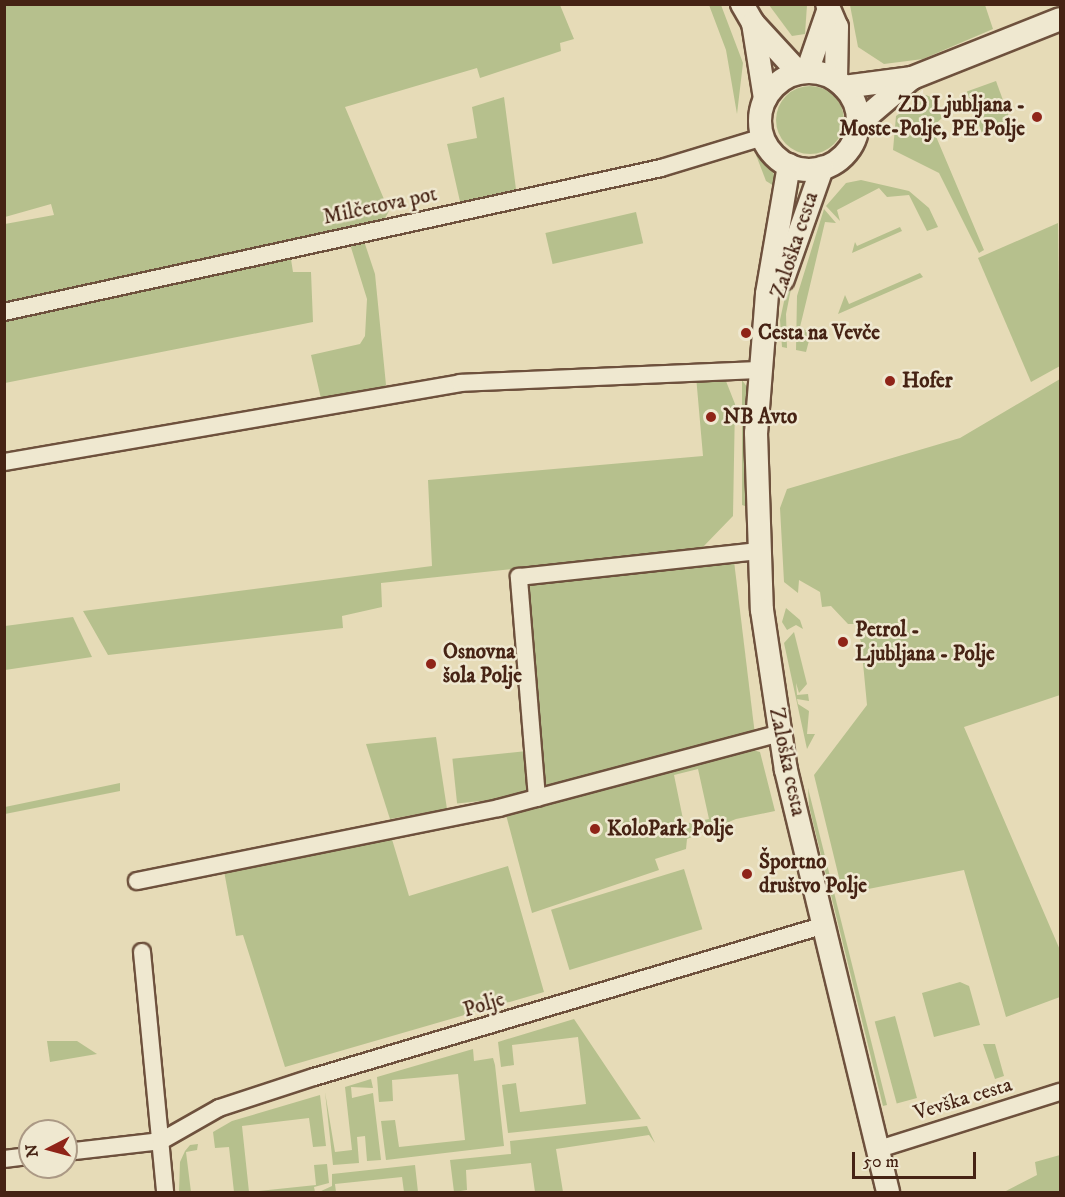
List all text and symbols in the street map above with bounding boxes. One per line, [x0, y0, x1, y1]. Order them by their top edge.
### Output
place label: ZD Ljubljana - Moste-Polje, PE Polje [839, 92, 1025, 142]
marker: ZD Ljubljana - Moste-Polje, PE Polje [1030, 110, 1044, 124]
street label: Milčetova pot [321, 182, 439, 230]
street label: Zaloška cesta [766, 189, 824, 301]
place label: Cesta na Vevče [758, 320, 880, 346]
marker: Cesta na Vevče [739, 326, 753, 340]
place label: Hofer [902, 368, 953, 394]
marker: Hofer [883, 374, 897, 388]
place label: NB Avto [723, 404, 797, 430]
marker: NB Avto [704, 410, 718, 424]
place label: Petrol - Ljubljana - Polje [855, 617, 995, 667]
marker: Petrol - Ljubljana - Polje [836, 635, 850, 649]
place label: Osnovna šola Polje [443, 639, 522, 689]
marker: Osnovna šola Polje [424, 657, 438, 671]
street label: Zaloška cesta [763, 706, 811, 818]
place label: KoloPark Polje [607, 816, 734, 842]
marker: KoloPark Polje [588, 822, 602, 836]
place label: Športno društvo Polje [759, 849, 867, 899]
marker: Športno društvo Polje [740, 867, 754, 881]
street label: Polje [460, 987, 508, 1023]
street label: Vevška cesta [911, 1072, 1015, 1126]
north arrow [18, 1119, 78, 1179]
scale bar [855, 1140, 980, 1178]
text: N [21, 1143, 43, 1158]
text: 50 m [863, 1151, 899, 1173]

